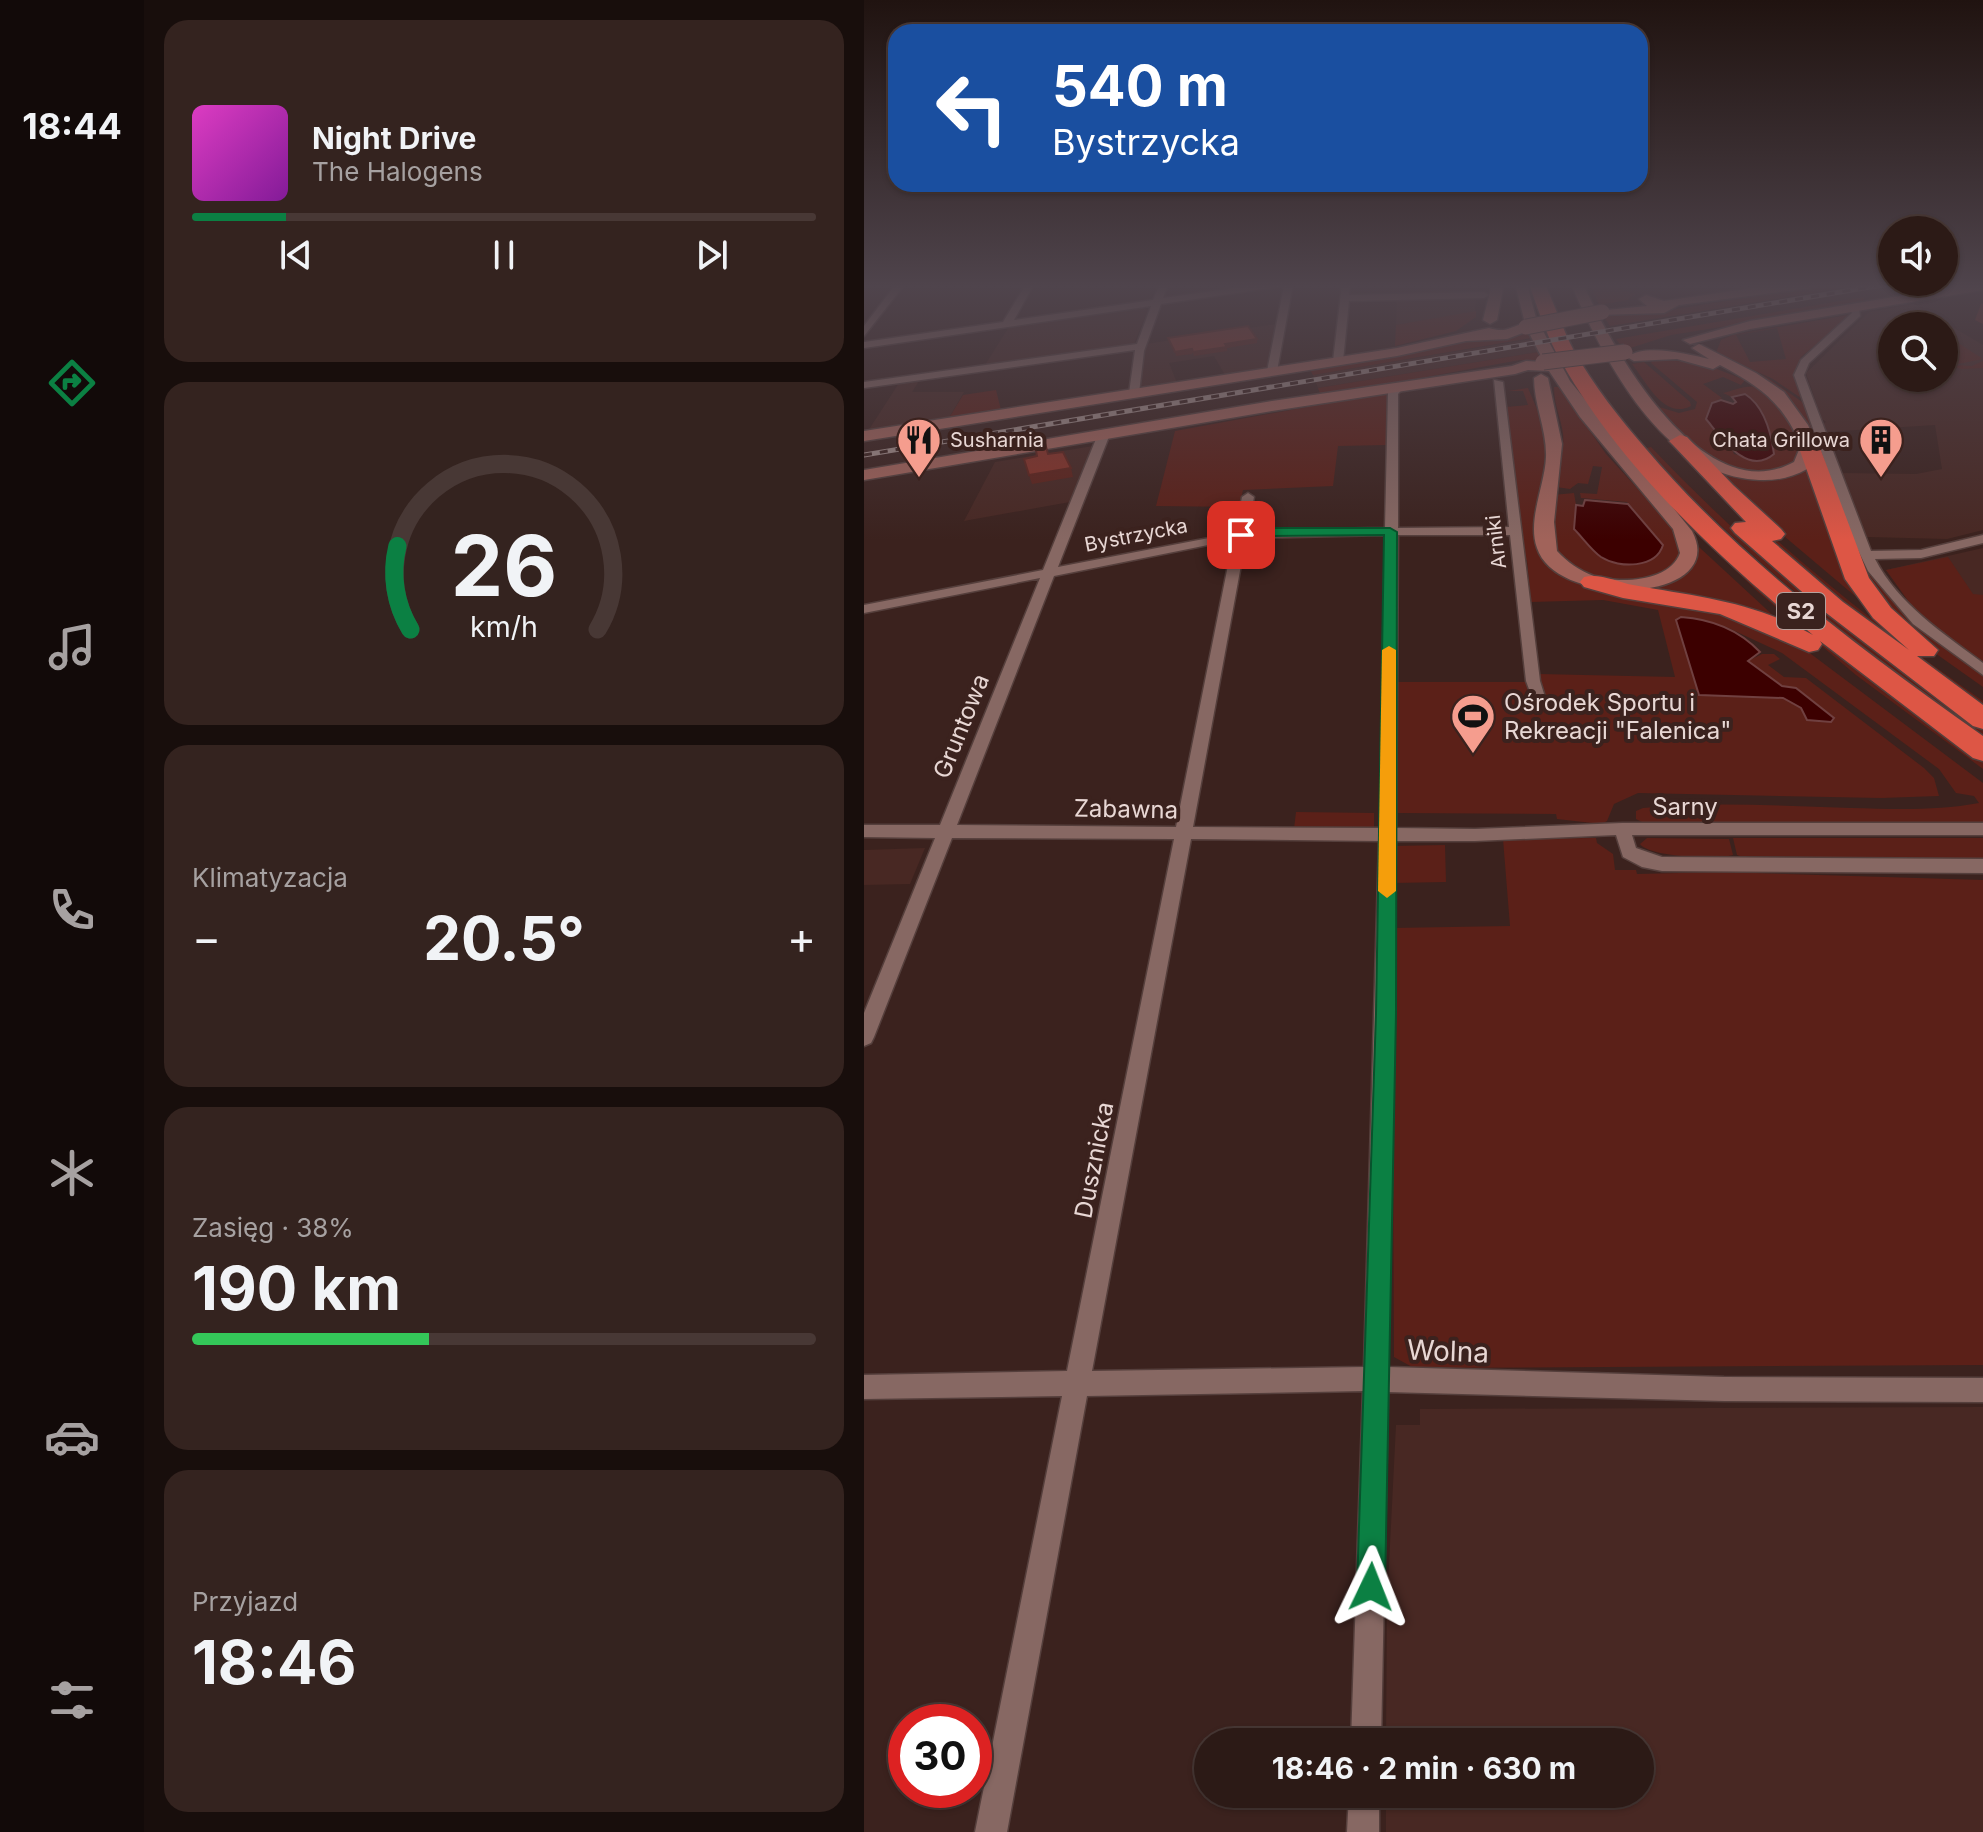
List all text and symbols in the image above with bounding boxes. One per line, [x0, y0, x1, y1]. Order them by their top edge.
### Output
text: 540 m [1052, 52, 1228, 120]
icon: left [920, 56, 1024, 160]
text: 18:44 [22, 104, 122, 148]
text: Night Drive [312, 120, 476, 156]
text: Bystrzycka [1052, 120, 1240, 164]
text: The Halogens [312, 156, 483, 187]
map controls [1878, 216, 1958, 392]
button: sound [1878, 216, 1958, 296]
icon: previous [274, 233, 318, 277]
icon: pause [482, 233, 526, 277]
icon: next [690, 233, 734, 277]
button: search [1878, 312, 1958, 392]
icon: directions [44, 355, 100, 411]
restaurant icon: Susharnia [895, 416, 943, 479]
building icon: Chata Grillowa [1857, 416, 1905, 479]
place label: Susharnia [950, 428, 1044, 452]
place label: Chata Grillowa [1712, 428, 1850, 452]
pin [1207, 501, 1275, 569]
street label: Bystrzycka [1082, 513, 1190, 557]
icon: arrive [1219, 513, 1263, 557]
text: 26 [451, 514, 557, 615]
street label: Arniki [1481, 514, 1511, 570]
road number: S2 [1777, 593, 1825, 629]
text: km/h [470, 609, 538, 644]
icon: music [44, 619, 100, 675]
street label: Gruntowa [927, 670, 995, 782]
place label: Ośrodek Sportu i Rekreacji "Falenica" [1504, 688, 1731, 745]
sports icon: Ośrodek Sportu i Rekreacji "Falenica" [1449, 692, 1497, 755]
street label: Sarny [1652, 792, 1718, 821]
street label: Zabawna [1074, 794, 1178, 824]
text: Klimatyzacja [192, 862, 348, 893]
icon: phone [44, 882, 100, 938]
text: 20.5° [423, 902, 585, 974]
text: − [192, 911, 221, 965]
text: + [787, 911, 816, 965]
street label: Dusznicka [1069, 1099, 1119, 1221]
icon: climate [44, 1145, 100, 1201]
text: Zasięg · 38% [192, 1212, 354, 1243]
text: 190 km [192, 1252, 401, 1324]
street label: Wolna [1406, 1333, 1490, 1369]
icon: car [44, 1409, 100, 1465]
position arrow [1329, 1545, 1413, 1629]
text: Przyjazd [192, 1586, 298, 1617]
text: 18:46 [192, 1626, 357, 1698]
icon: filters [44, 1672, 100, 1728]
speed limit sign: 30 [888, 1704, 992, 1808]
text: 18:46 · 2 min · 630 m [1272, 1750, 1576, 1786]

